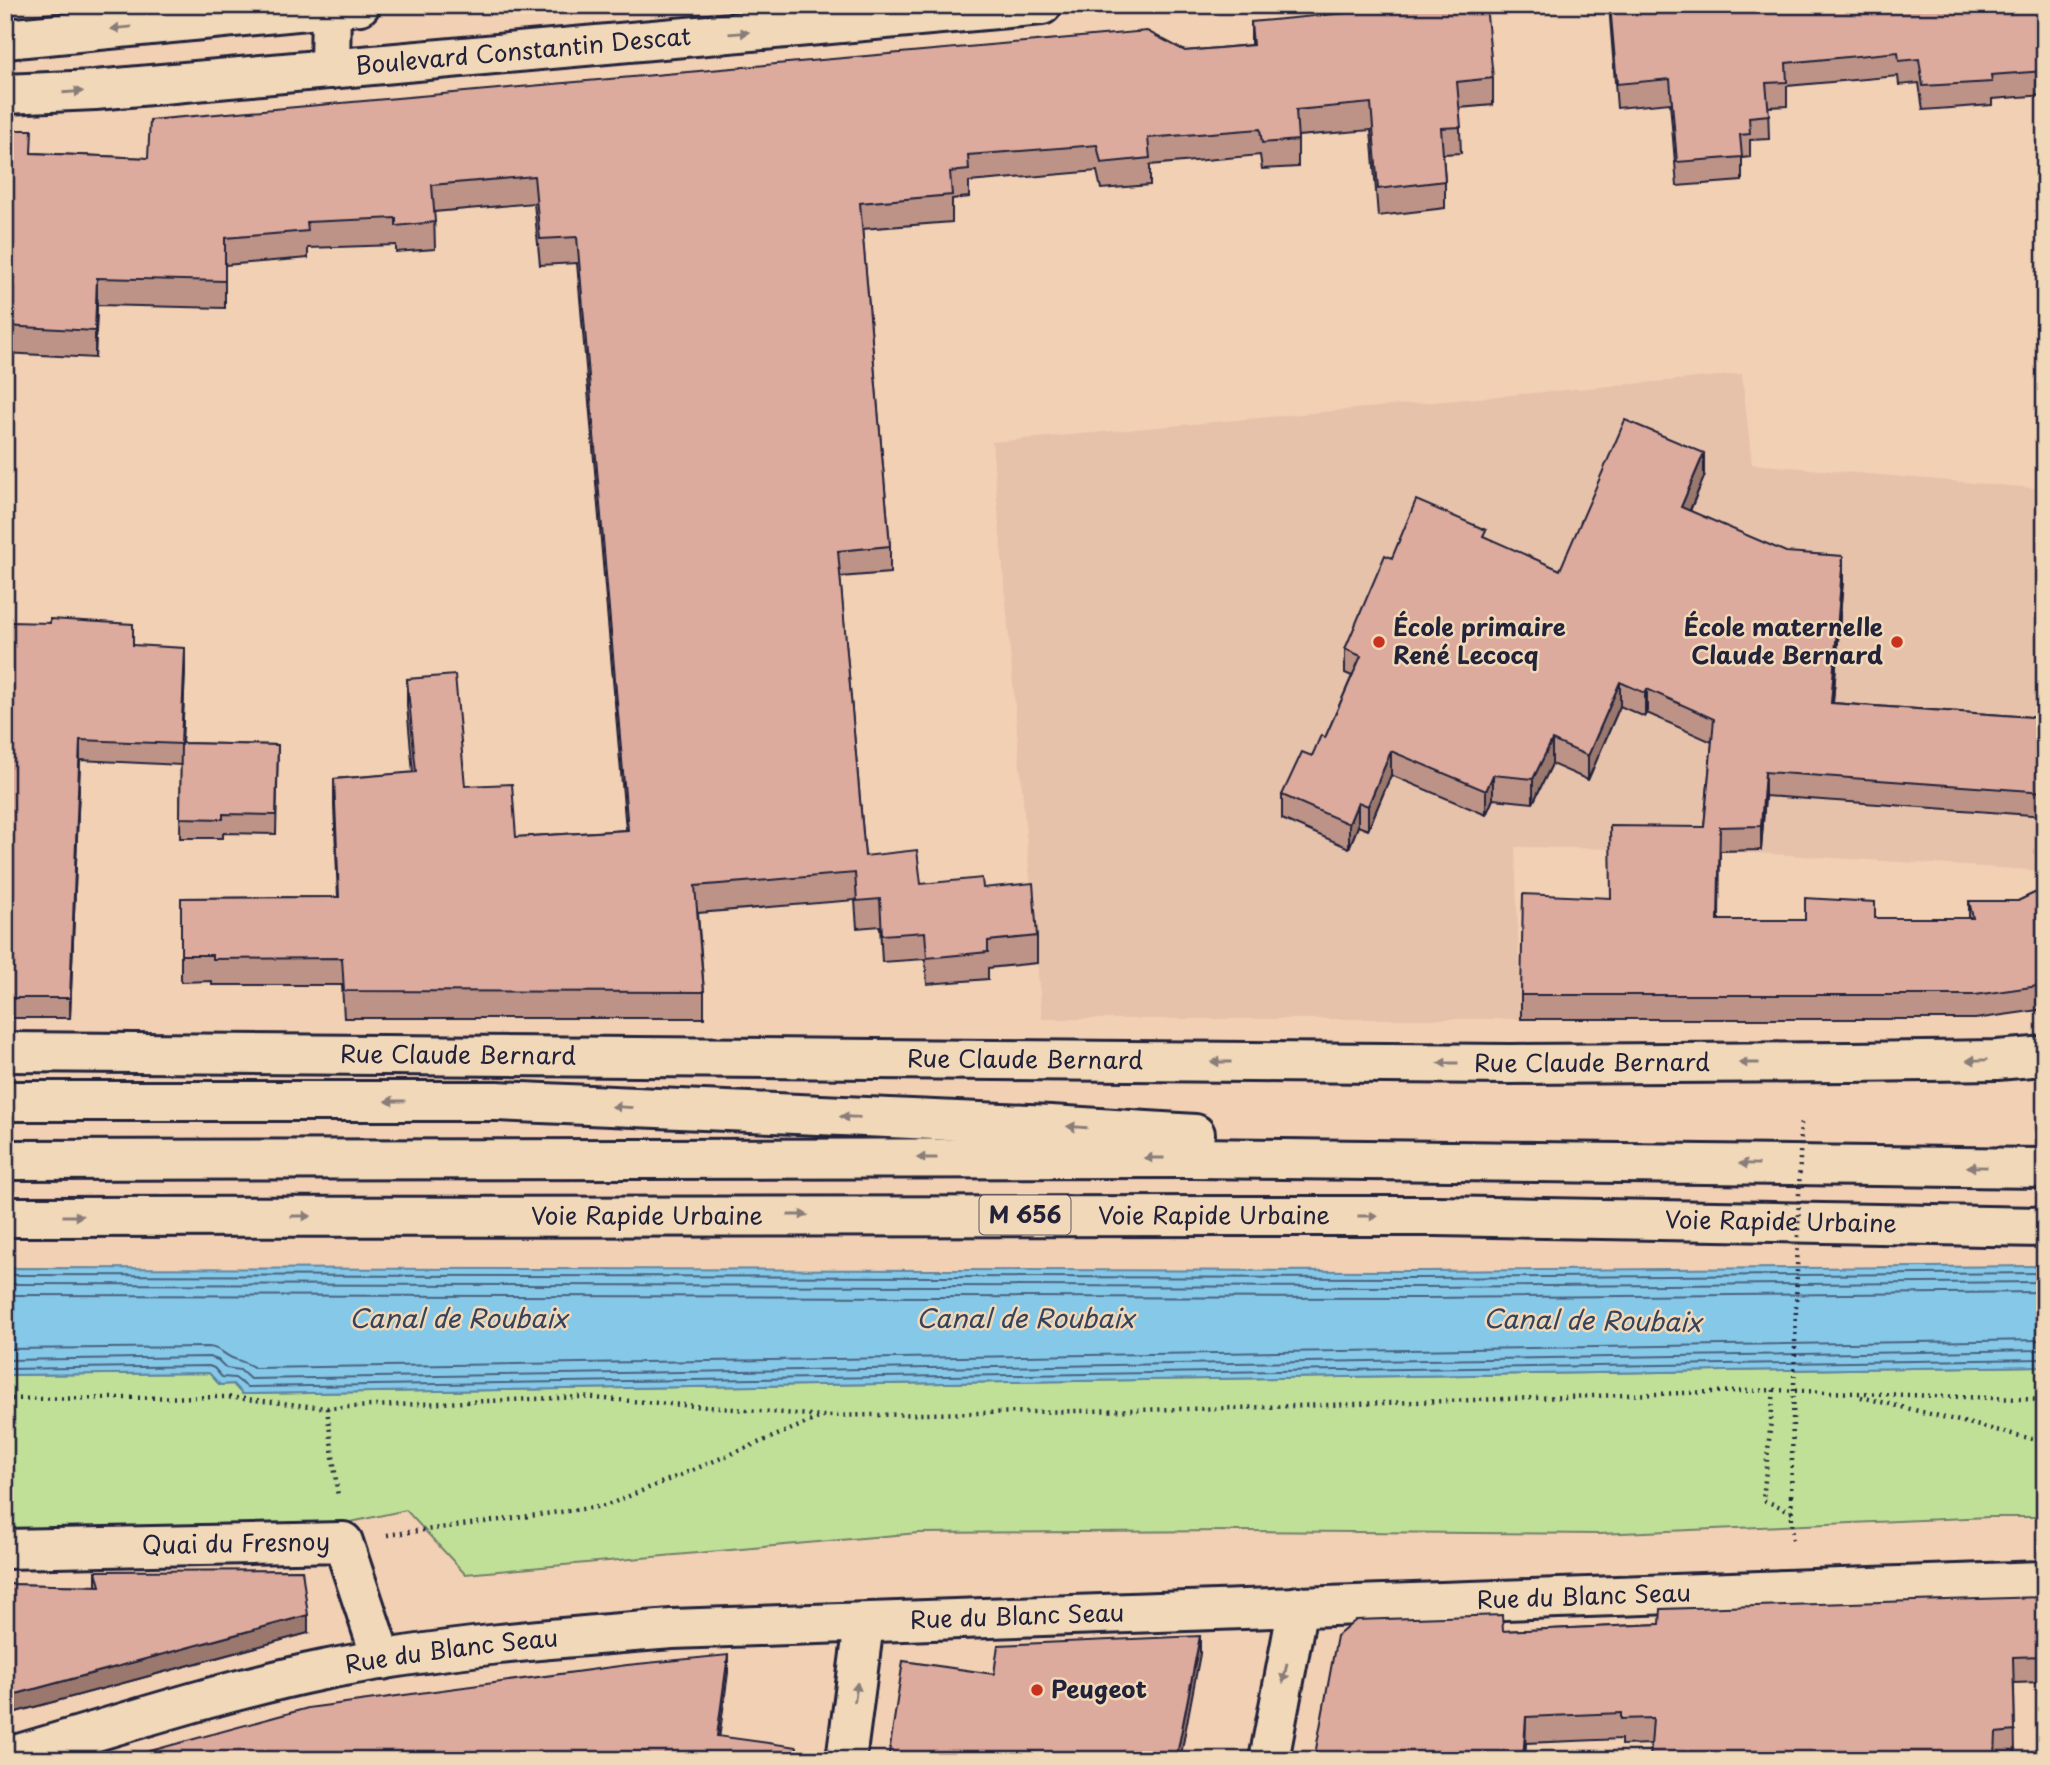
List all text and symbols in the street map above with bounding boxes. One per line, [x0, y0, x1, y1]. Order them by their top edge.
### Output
street label: Boulevard Constantin Descat [354, 17, 692, 83]
one-way arrow [110, 22, 132, 33]
one-way arrow [728, 27, 750, 38]
one-way arrow [63, 86, 85, 97]
place label: École primaire René Lecocq [1393, 608, 1566, 672]
place label: École maternelle Claude Bernard [1684, 608, 1883, 672]
marker: École primaire René Lecocq [1371, 634, 1387, 650]
marker: École maternelle Claude Bernard [1889, 634, 1905, 650]
street label: Rue Claude Bernard [340, 1035, 576, 1073]
street label: Rue Claude Bernard [907, 1039, 1143, 1077]
street label: Rue Claude Bernard [1474, 1043, 1710, 1080]
one-way arrow [1965, 1054, 1987, 1066]
one-way arrow [1209, 1056, 1231, 1067]
one-way arrow [1437, 1057, 1459, 1069]
one-way arrow [1738, 1057, 1760, 1069]
one-way arrow [384, 1095, 406, 1107]
one-way arrow [611, 1101, 633, 1112]
one-way arrow [838, 1111, 860, 1122]
one-way arrow [1066, 1121, 1088, 1132]
one-way arrow [915, 1152, 937, 1164]
one-way arrow [1143, 1152, 1165, 1164]
one-way arrow [1738, 1158, 1760, 1170]
one-way arrow [1965, 1162, 1987, 1173]
street label: Voie Rapide Urbaine [531, 1196, 763, 1233]
road number: M 656 [979, 1196, 1070, 1234]
street label: Voie Rapide Urbaine [1098, 1196, 1330, 1232]
street label: Voie Rapide Urbaine [1665, 1200, 1897, 1240]
one-way arrow [787, 1209, 809, 1221]
one-way arrow [290, 1210, 312, 1222]
one-way arrow [1358, 1210, 1380, 1222]
one-way arrow [63, 1211, 85, 1222]
water label: Canal de Roubaix [349, 1298, 570, 1337]
water label: Canal de Roubaix [916, 1298, 1137, 1337]
water label: Canal de Roubaix [1483, 1298, 1705, 1341]
street label: Quai du Fresnoy [142, 1522, 330, 1562]
street label: Rue du Blanc Seau [1476, 1573, 1691, 1617]
street label: Rue du Blanc Seau [909, 1593, 1125, 1637]
street label: Rue du Blanc Seau [342, 1618, 559, 1681]
one-way arrow [1279, 1662, 1290, 1684]
place label: Peugeot [1051, 1670, 1147, 1706]
one-way arrow [851, 1681, 862, 1703]
marker: Peugeot [1029, 1682, 1045, 1698]

